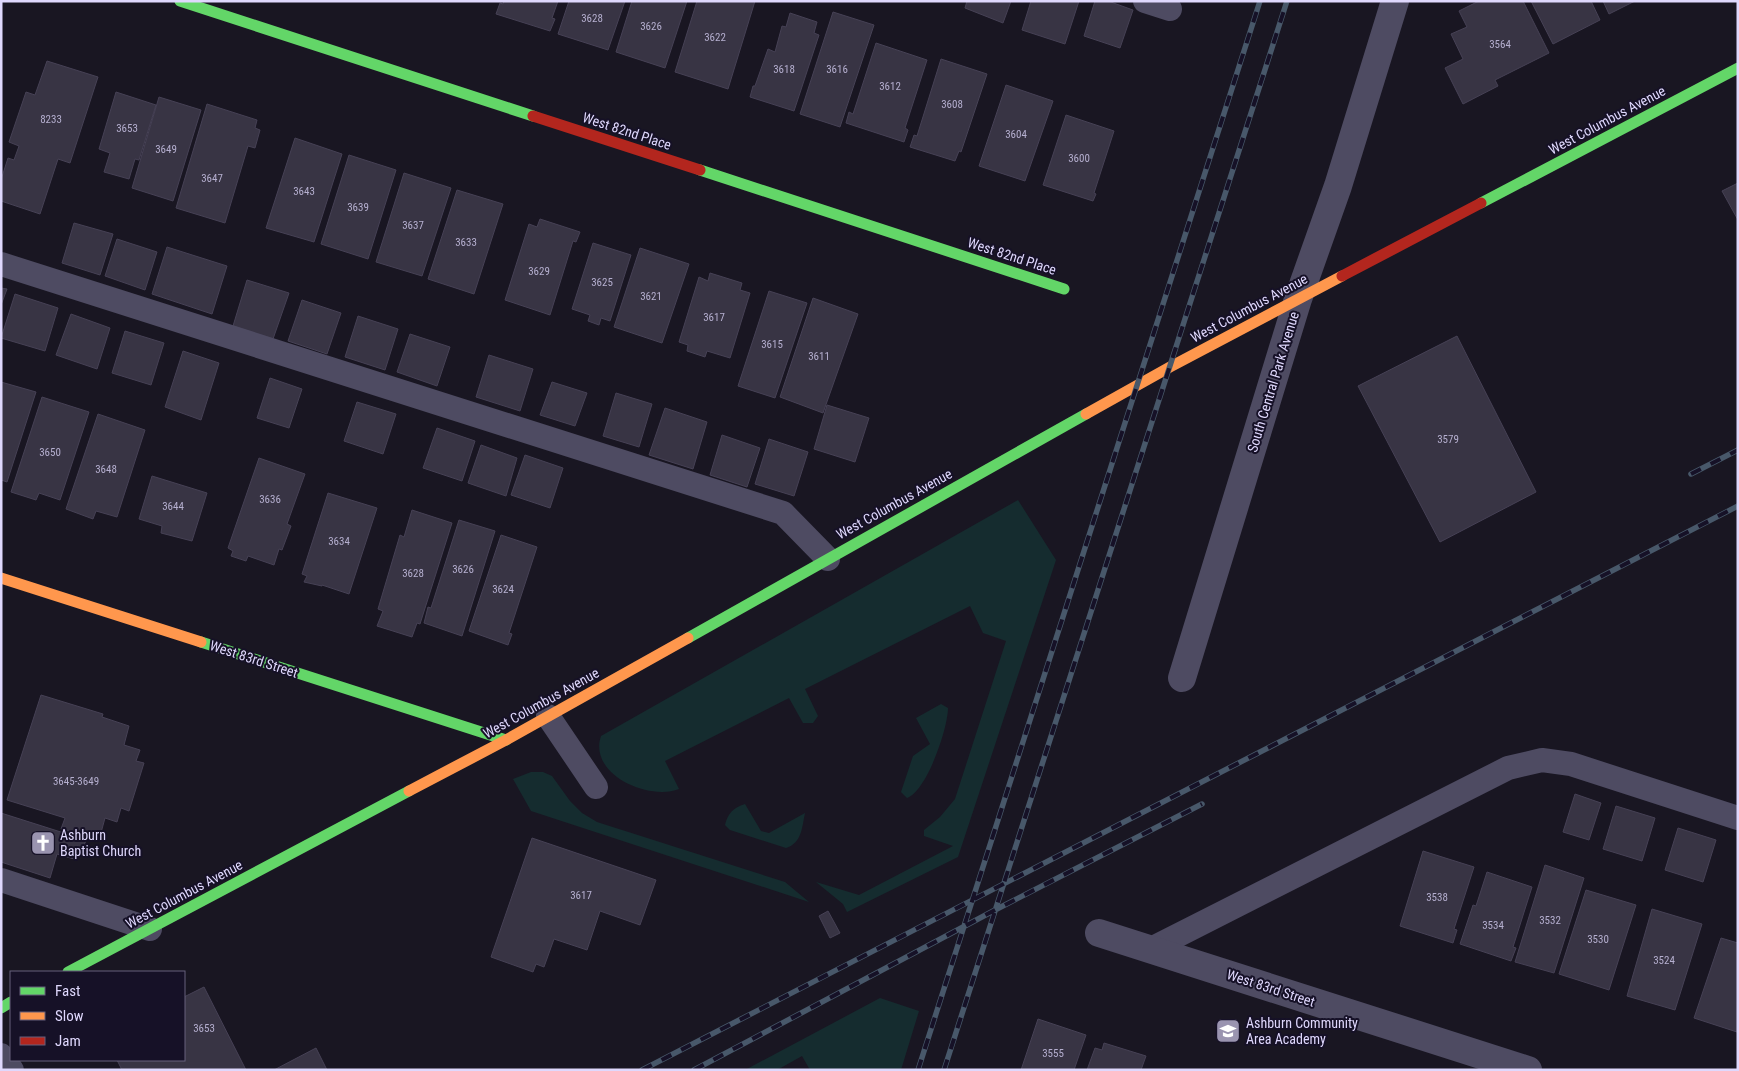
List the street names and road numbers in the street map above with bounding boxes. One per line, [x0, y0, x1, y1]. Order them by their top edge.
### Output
street label: West Columbus Avenue [1546, 82, 1668, 158]
street label: West 82nd Place [581, 109, 674, 153]
street label: West 82nd Place [966, 234, 1059, 278]
street label: West Columbus Avenue [1188, 270, 1310, 346]
street label: South Central Park Avenue [1244, 309, 1302, 454]
street label: West Columbus Avenue [833, 465, 955, 542]
street label: West 83rd Street [208, 637, 300, 681]
street label: West Columbus Avenue [480, 664, 602, 741]
street label: West Columbus Avenue [123, 856, 245, 932]
street label: West 83rd Street [1225, 966, 1317, 1010]

